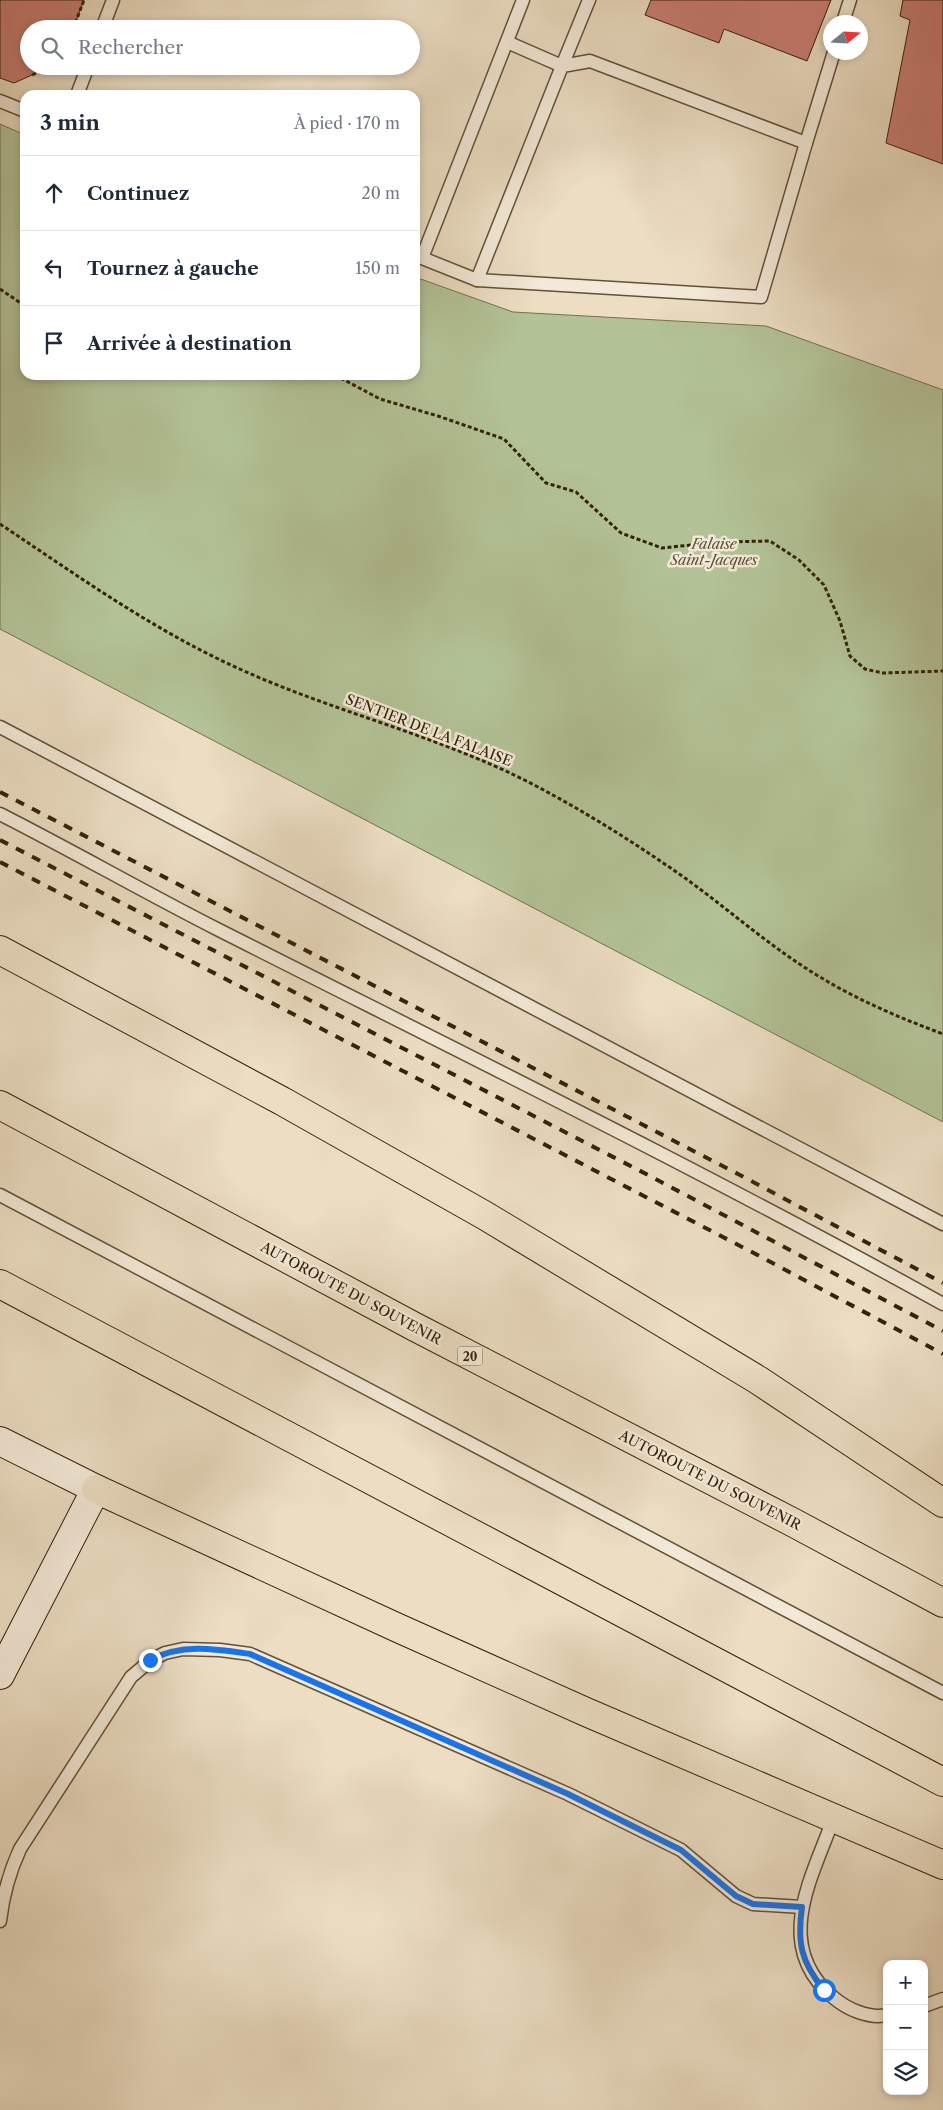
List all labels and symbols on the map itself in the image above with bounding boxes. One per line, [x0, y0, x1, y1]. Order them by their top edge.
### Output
north arrow [823, 15, 868, 60]
park label: Falaise Saint-Jacques [669, 535, 759, 569]
street label: SENTIER DE LA FALAISE [343, 690, 515, 770]
street label: AUTOROUTE DU SOUVENIR [257, 1237, 445, 1349]
road number: 20 [458, 1346, 482, 1365]
street label: AUTOROUTE DU SOUVENIR [615, 1426, 805, 1534]
route end [139, 1649, 162, 1672]
route start [813, 1979, 836, 2002]

